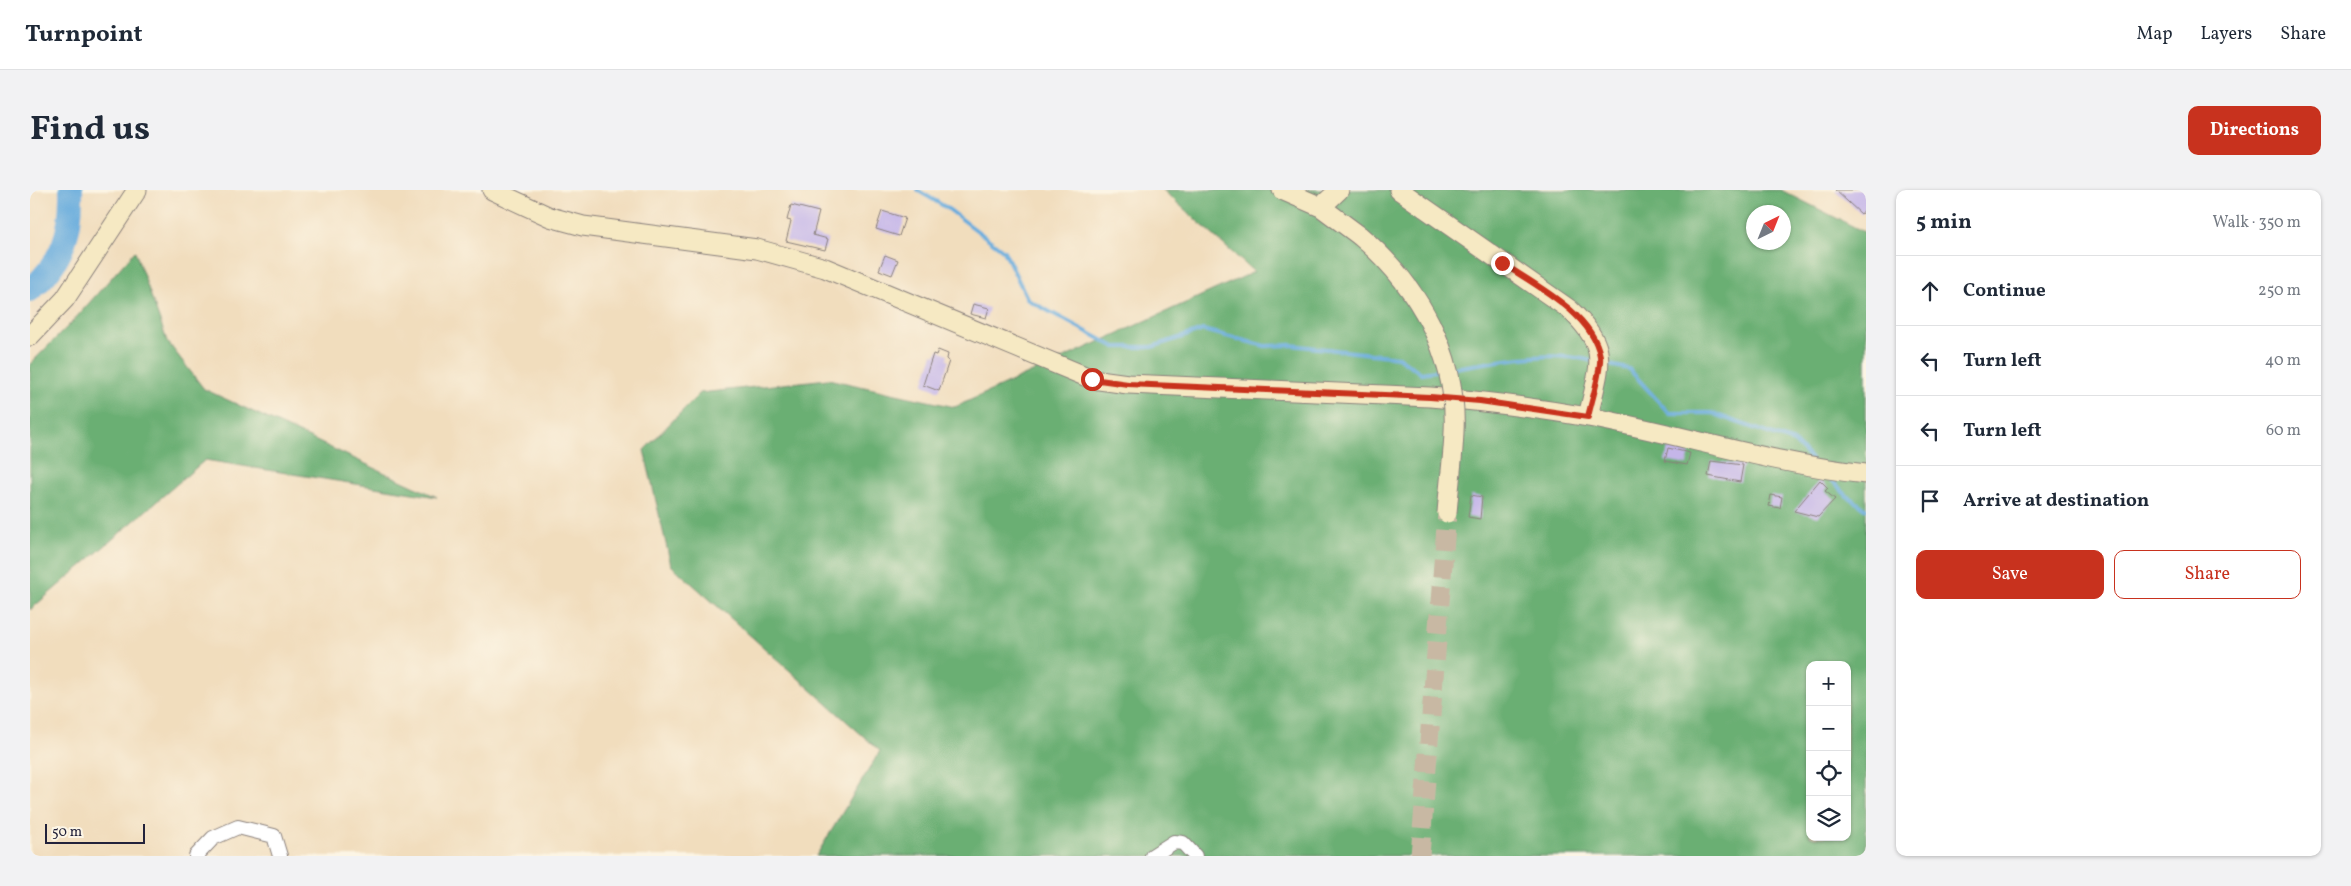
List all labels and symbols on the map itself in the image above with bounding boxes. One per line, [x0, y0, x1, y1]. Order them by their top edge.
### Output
north arrow [1746, 205, 1791, 250]
route end [1491, 252, 1514, 275]
route start [1081, 368, 1104, 391]
scale bar [45, 821, 145, 844]

